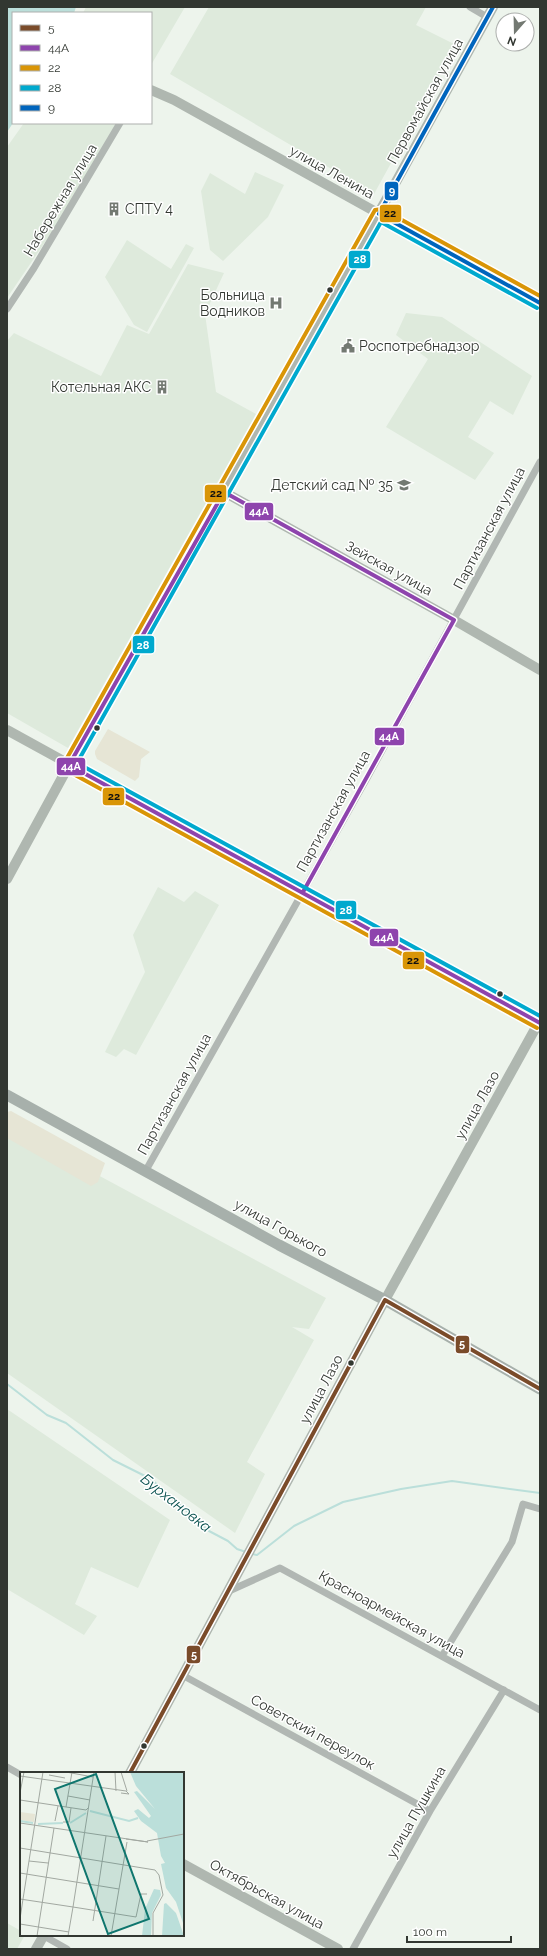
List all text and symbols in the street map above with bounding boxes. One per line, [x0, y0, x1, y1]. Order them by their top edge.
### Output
legend [12, 12, 152, 124]
north arrow [495, 12, 535, 52]
text: 5 [48, 21, 55, 35]
text: N [506, 33, 518, 48]
street label: Первомайская улица [384, 35, 466, 167]
text: 44А [48, 41, 69, 55]
text: 22 [48, 61, 61, 75]
text: 28 [48, 81, 61, 95]
text: 9 [48, 101, 55, 115]
street label: Набережная улица [20, 141, 100, 259]
street label: улица Ленина [287, 142, 377, 202]
line badge: 9 [384, 181, 399, 201]
text: 9 [389, 185, 396, 198]
building icon: СПТУ 4 [106, 201, 122, 217]
place label: СПТУ 4 [125, 201, 173, 217]
line badge: 22 [379, 204, 402, 223]
text: 22 [384, 207, 396, 220]
line badge: 28 [348, 250, 371, 269]
text: 28 [354, 253, 367, 266]
unlabelled marker [325, 285, 335, 295]
place label: Больница Водников [200, 287, 265, 319]
hospital icon: Больница Водников [268, 295, 284, 311]
public building icon: Роспотребнадзор [340, 338, 356, 354]
place label: Роспотребнадзор [359, 338, 480, 354]
place label: Котельная АКС [51, 379, 151, 395]
building icon: Котельная АКС [154, 379, 170, 395]
street label: Партизанская улица [450, 464, 528, 592]
place label: Детский сад № 35 [271, 477, 393, 493]
school or university icon: Детский сад № 35 [396, 477, 412, 493]
line badge: 22 [204, 484, 227, 503]
text: 22 [210, 487, 222, 500]
line badge: 44А [244, 502, 274, 521]
text: 44А [249, 505, 270, 518]
street label: Зейская улица [343, 538, 435, 598]
line badge: 28 [132, 635, 155, 654]
text: 28 [137, 639, 150, 652]
unlabelled marker [92, 723, 102, 733]
line badge: 44А [374, 727, 405, 746]
text: 44А [379, 730, 400, 743]
street label: Партизанская улица [293, 748, 373, 874]
line badge: 44А [56, 757, 86, 776]
text: 44А [61, 760, 82, 773]
line badge: 22 [102, 787, 125, 806]
text: 22 [108, 790, 120, 803]
line badge: 28 [335, 900, 357, 920]
text: 28 [340, 904, 353, 917]
line badge: 44А [369, 928, 399, 947]
text: 44А [374, 931, 395, 944]
line badge: 22 [402, 951, 425, 970]
text: 22 [407, 954, 419, 967]
unlabelled marker [495, 989, 505, 999]
street label: Партизанская улица [134, 1031, 214, 1157]
street label: улица Лазо [452, 1068, 502, 1142]
street label: улица Горького [232, 1196, 330, 1260]
line badge: 5 [455, 1335, 470, 1354]
text: 5 [459, 1338, 465, 1351]
street label: улица Лазо [296, 1352, 346, 1426]
unlabelled marker [346, 1358, 356, 1368]
water label: Бурхановка [137, 1470, 215, 1536]
street label: Красноармейская улица [316, 1567, 468, 1661]
line badge: 5 [186, 1645, 201, 1664]
text: 5 [191, 1649, 197, 1662]
street label: Советский переулок [248, 1691, 378, 1773]
unlabelled marker [139, 1741, 149, 1751]
street label: улица Пушкина [383, 1763, 449, 1861]
inset map [20, 1772, 184, 1936]
street label: Октябрьская улица [207, 1856, 327, 1932]
scale bar [407, 1918, 511, 1944]
text: 100 m [413, 1925, 447, 1939]

